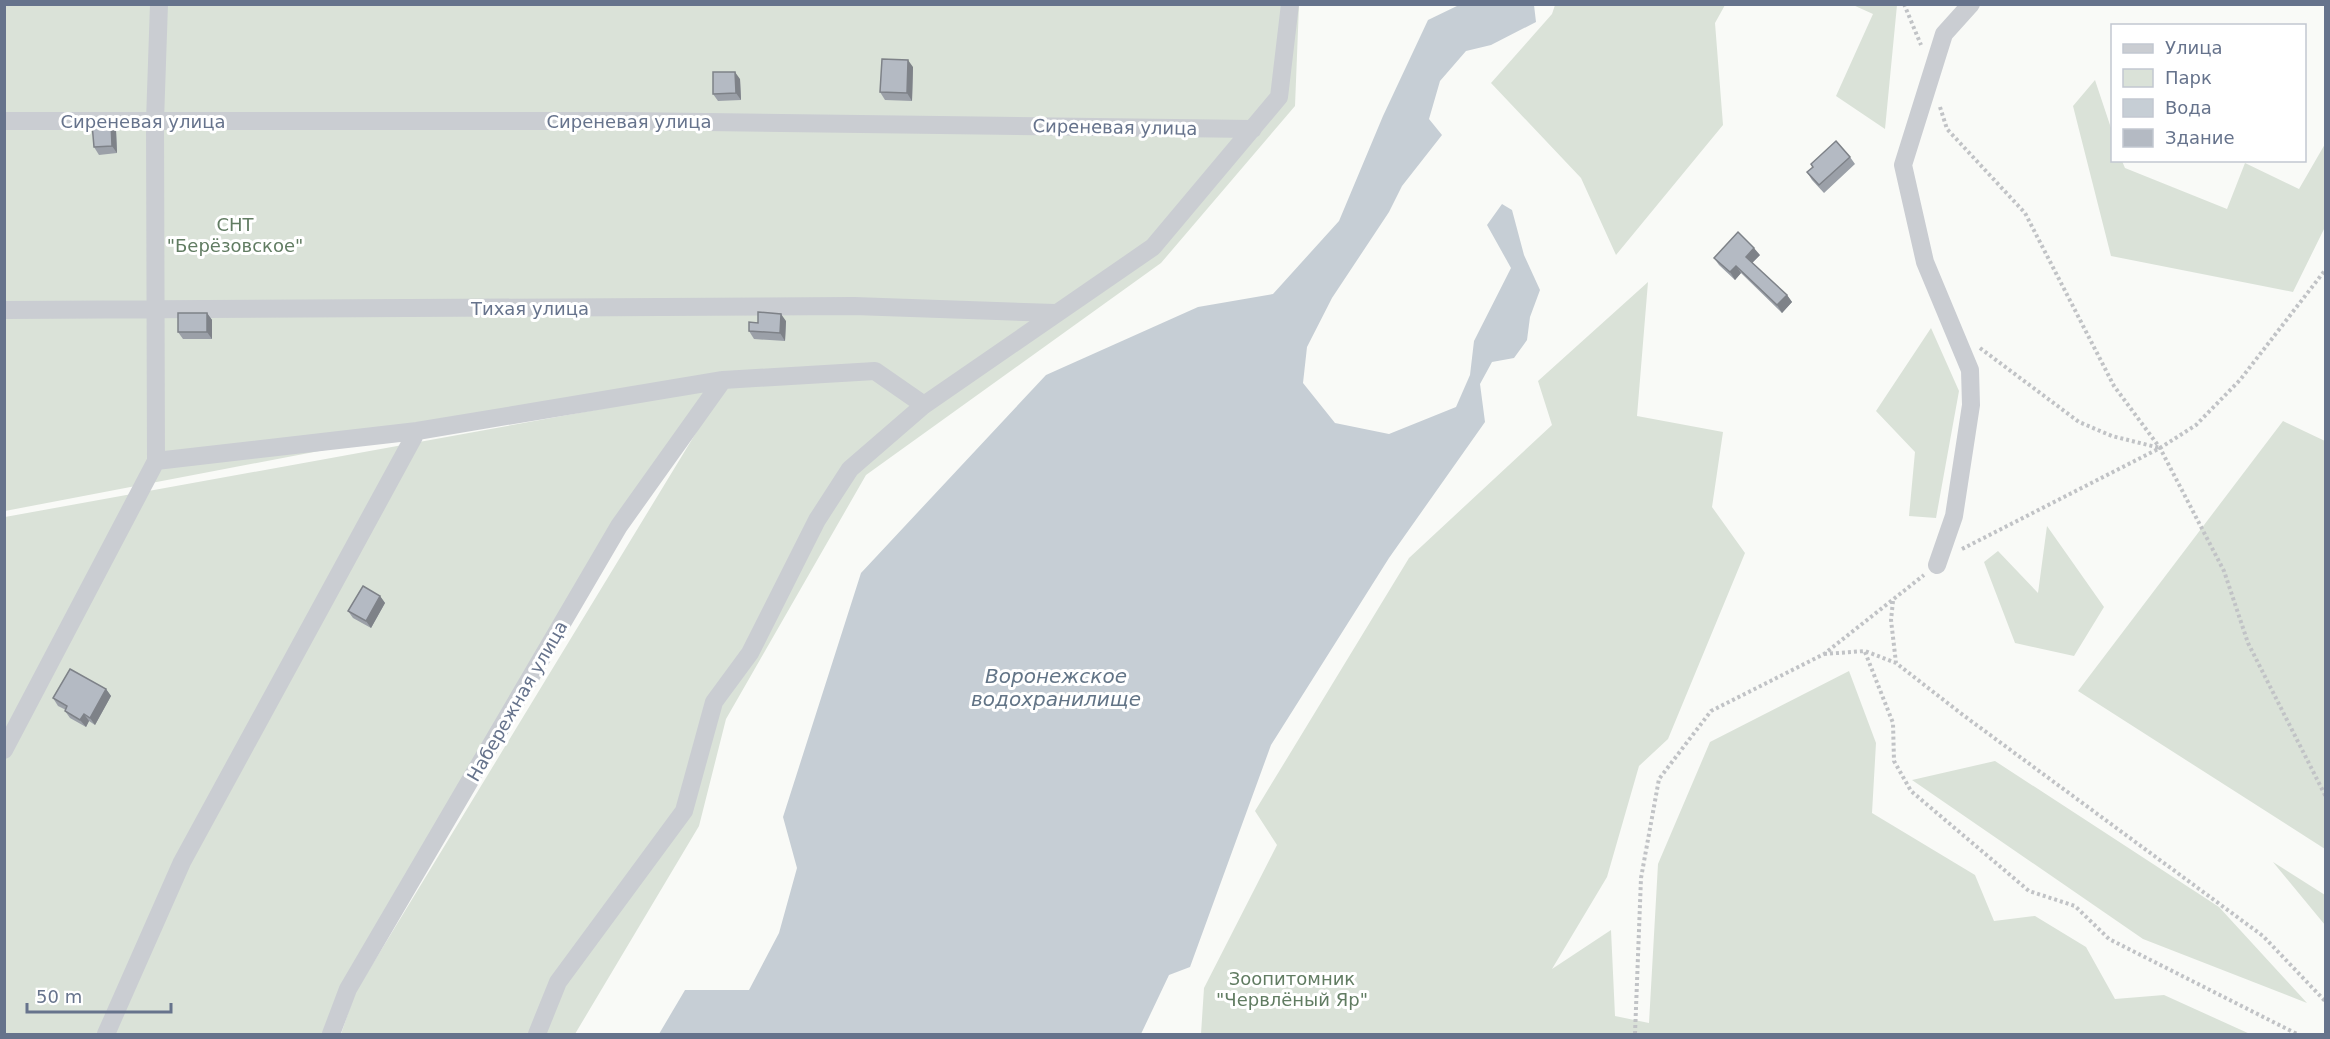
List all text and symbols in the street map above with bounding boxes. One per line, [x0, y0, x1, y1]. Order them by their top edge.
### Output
legend [2111, 24, 2306, 162]
text: Улица [2165, 37, 2222, 58]
text: Парк [2165, 67, 2212, 88]
text: Вода [2165, 97, 2212, 118]
street label: Сиреневая улица [61, 111, 225, 132]
street label: Сиреневая улица [547, 111, 711, 132]
street label: Сиреневая улица [1032, 115, 1198, 139]
text: Здание [2165, 127, 2235, 148]
park label: СНТ "Берёзовское" [167, 214, 303, 256]
street label: Тихая улица [470, 298, 589, 319]
street label: Набережная улица [462, 617, 572, 785]
water label: Воронежское водохранилище [971, 664, 1141, 711]
park label: Зоопитомник "Червлёный Яр" [1216, 968, 1368, 1010]
scale bar [27, 976, 171, 1014]
text: 50 m [36, 986, 82, 1007]

